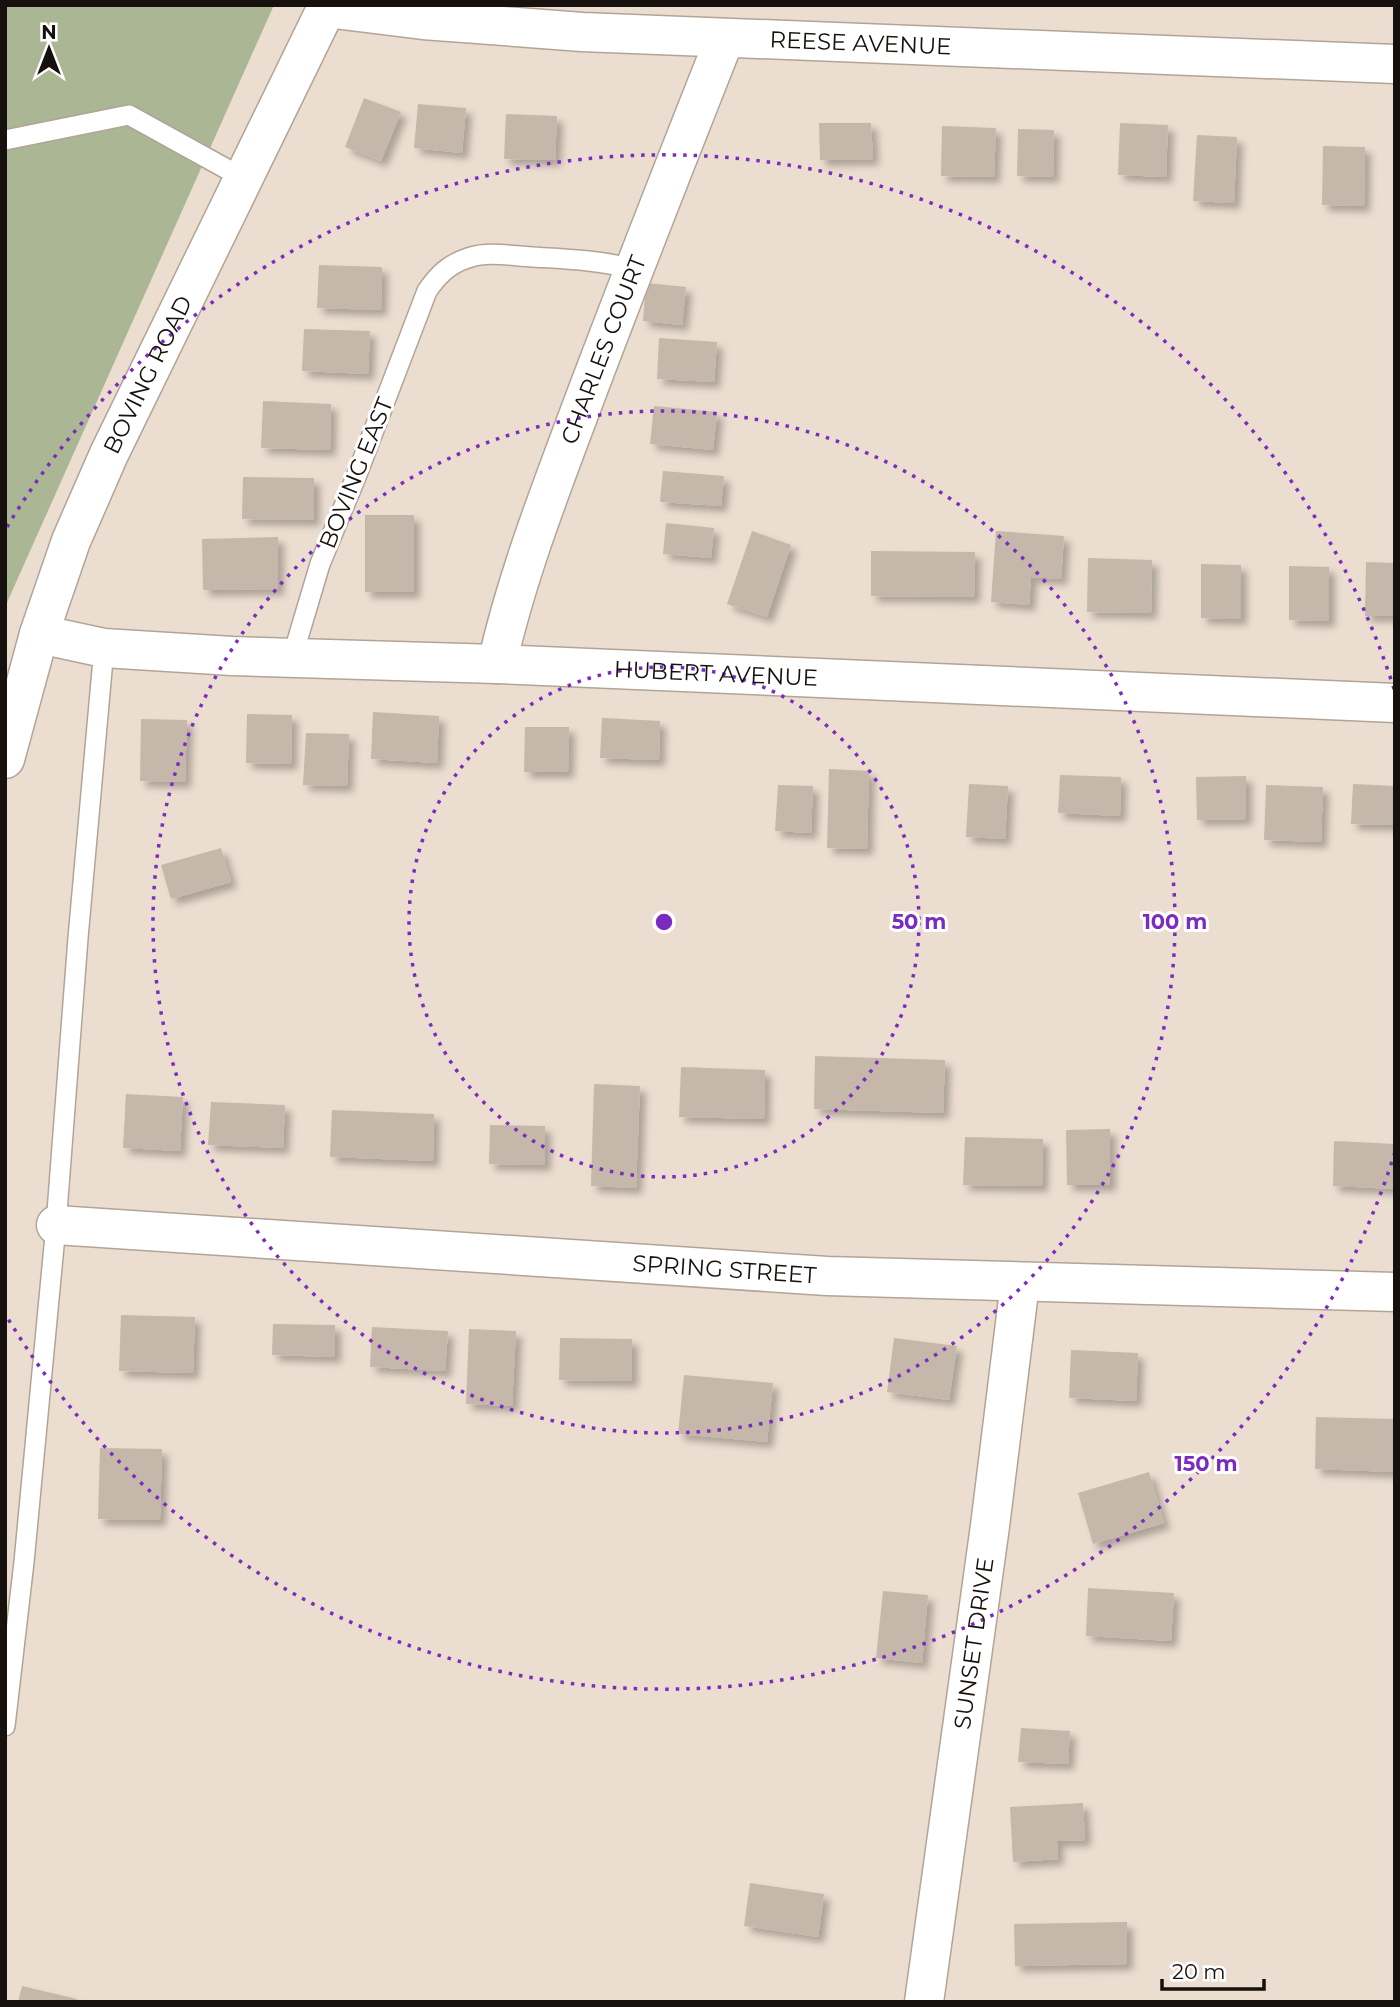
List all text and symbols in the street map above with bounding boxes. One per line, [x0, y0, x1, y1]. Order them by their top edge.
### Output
north arrow [14, 14, 84, 84]
text: N [41, 21, 57, 44]
street label: REESE AVENUE [769, 25, 952, 61]
street label: CHARLES COURT [555, 251, 652, 448]
street label: BOVING ROAD [97, 291, 198, 458]
street label: BOVING EAST [313, 393, 399, 553]
street label: HUBERT AVENUE [613, 655, 819, 692]
text: 50 m [892, 909, 946, 934]
text: 100 m [1143, 909, 1207, 934]
centre of rings [652, 910, 676, 934]
street label: SPRING STREET [632, 1249, 818, 1289]
text: 150 m [1175, 1451, 1237, 1476]
street label: SUNSET DRIVE [948, 1556, 999, 1731]
scale bar [1162, 1948, 1264, 1992]
text: 20 m [1172, 1959, 1226, 1984]

